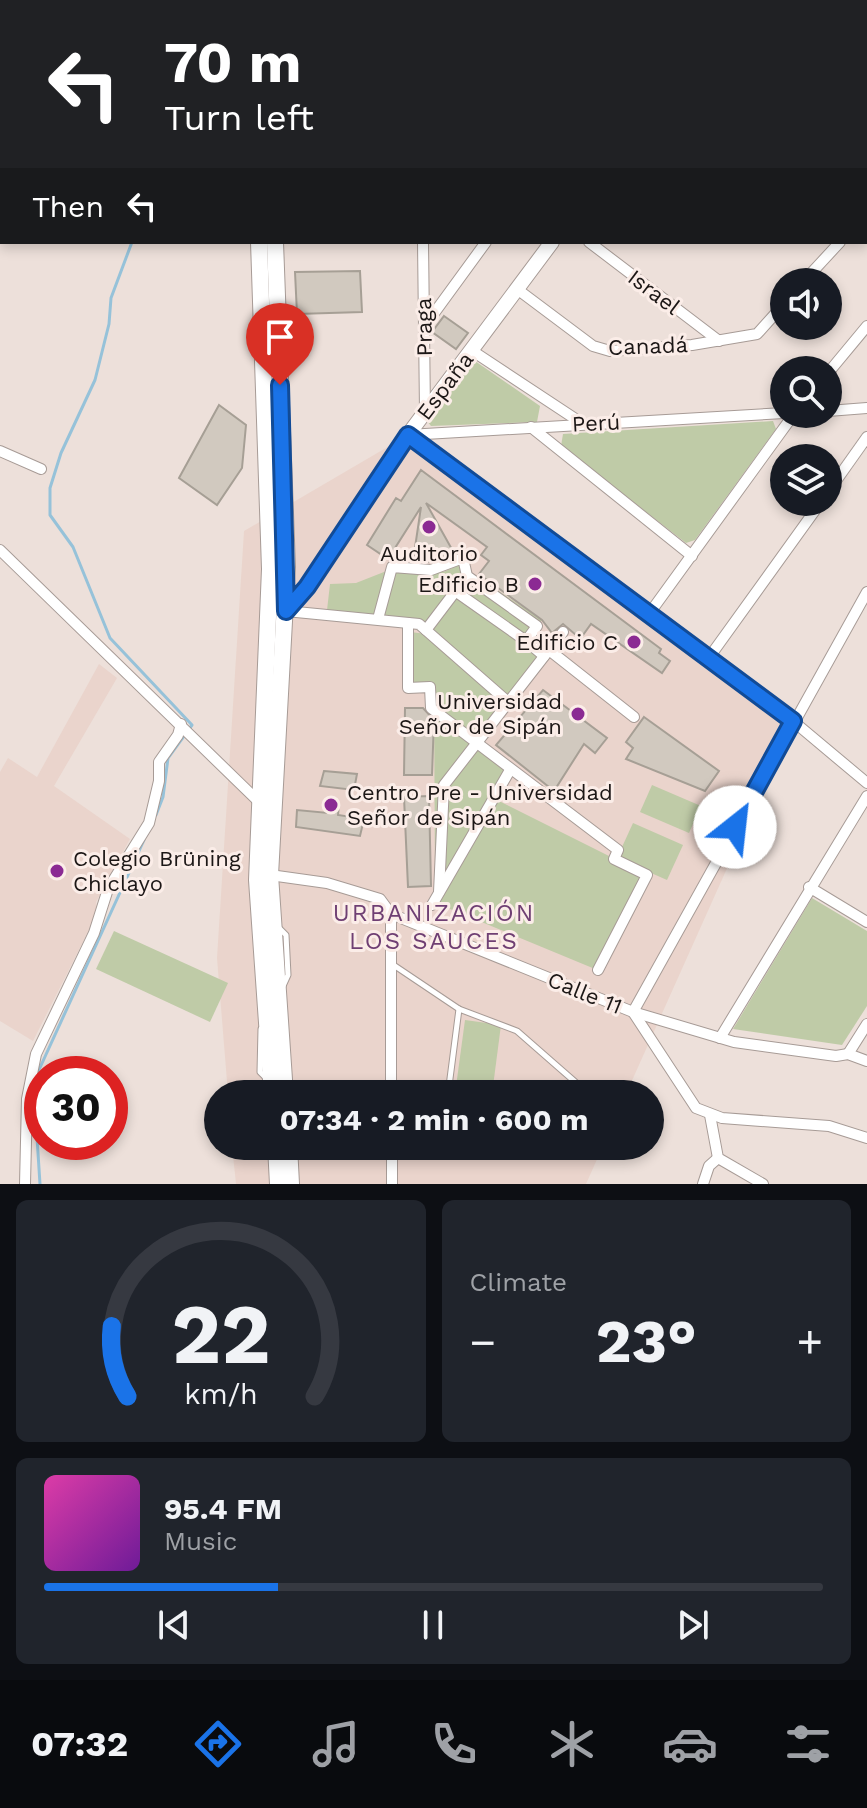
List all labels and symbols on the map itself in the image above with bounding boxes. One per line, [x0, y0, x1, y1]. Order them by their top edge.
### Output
street label: Israel [623, 264, 685, 320]
street label: Praga [411, 297, 437, 357]
pin [246, 303, 314, 385]
street label: Canadá [608, 332, 688, 360]
street label: España [412, 347, 478, 425]
street label: Perú [571, 409, 621, 437]
marker: Auditorio [420, 518, 438, 536]
place label: Auditorio [380, 541, 478, 566]
place label: Edificio B [418, 572, 519, 597]
marker: Edificio B [526, 575, 544, 593]
place label: Edificio C [516, 630, 618, 655]
marker: Edificio C [625, 633, 643, 651]
place label: Universidad Señor de Sipán [399, 689, 562, 739]
marker: Universidad Señor de Sipán [569, 705, 587, 723]
place label: Centro Pre - Universidad Señor de Sipán [347, 780, 613, 830]
position arrow [693, 785, 777, 869]
marker: Centro Pre - Universidad Señor de Sipán [322, 796, 340, 814]
place label: Colegio Brüning Chiclayo [73, 846, 241, 896]
marker: Colegio Brüning Chiclayo [48, 862, 66, 880]
district label: URBANIZACIÓN LOS SAUCES [333, 899, 535, 955]
street label: Calle 11 [544, 967, 626, 1019]
speed limit sign: 30 [24, 1056, 128, 1160]

